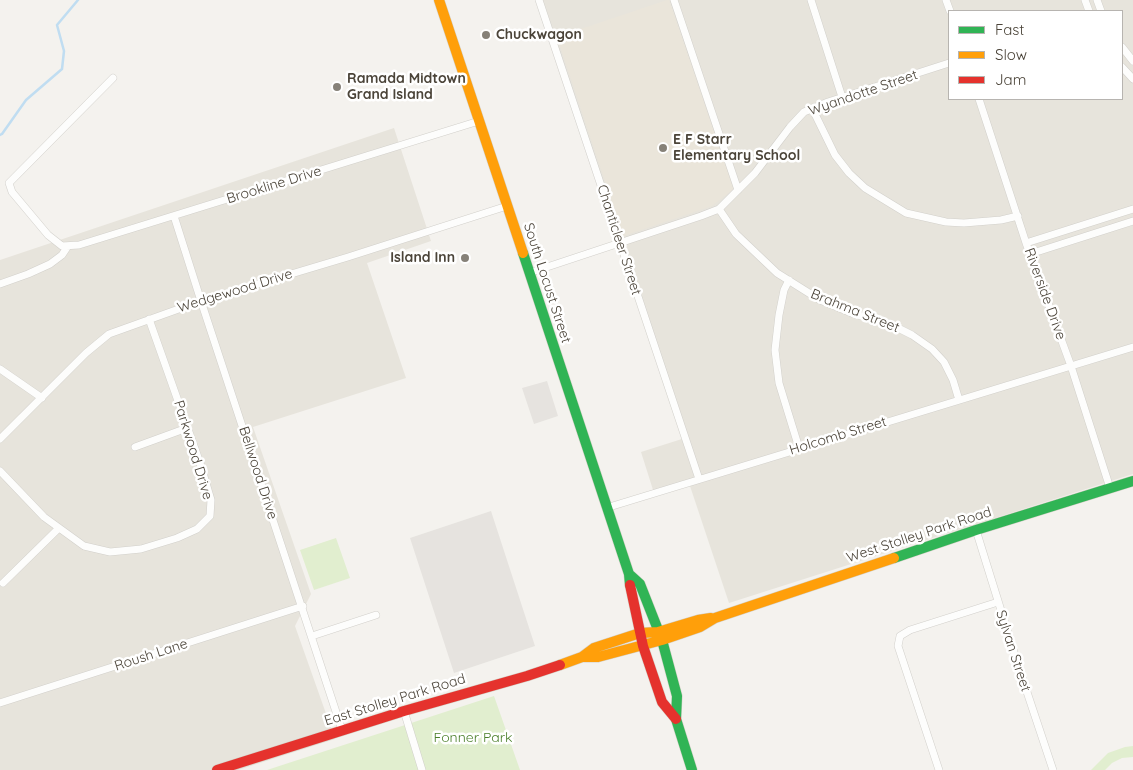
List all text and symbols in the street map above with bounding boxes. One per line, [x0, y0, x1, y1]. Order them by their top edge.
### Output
legend [948, 10, 1123, 100]
text: Fast [995, 20, 1024, 39]
place label: Chuckwagon [496, 27, 582, 43]
marker: Chuckwagon [480, 29, 492, 41]
text: Slow [995, 45, 1027, 64]
street label: Wyandotte Street [806, 66, 920, 120]
text: Jam [995, 70, 1026, 89]
place label: Ramada Midtown Grand Island [347, 71, 466, 104]
marker: Ramada Midtown Grand Island [331, 81, 343, 93]
place label: E F Starr Elementary School [673, 132, 800, 164]
marker: E F Starr Elementary School [657, 142, 669, 154]
street label: Brookline Drive [225, 163, 323, 207]
street label: Chanticleer Street [593, 183, 645, 297]
street label: South Locust Street [520, 221, 574, 345]
street label: Riverside Drive [1021, 246, 1069, 342]
place label: Island Inn [390, 250, 455, 266]
marker: Island Inn [459, 252, 471, 264]
street label: Wedgewood Drive [175, 265, 295, 317]
street label: Brahma Street [808, 286, 902, 336]
street label: Parkwood Drive [170, 398, 216, 502]
street label: Holcomb Street [787, 413, 889, 459]
street label: Bellwood Drive [235, 424, 281, 522]
street label: West Stolley Park Road [844, 504, 994, 566]
street label: Sylvan Street [992, 608, 1034, 694]
street label: Roush Lane [112, 635, 190, 675]
street label: East Stolley Park Road [322, 671, 468, 729]
park label: Fonner Park [433, 730, 513, 746]

